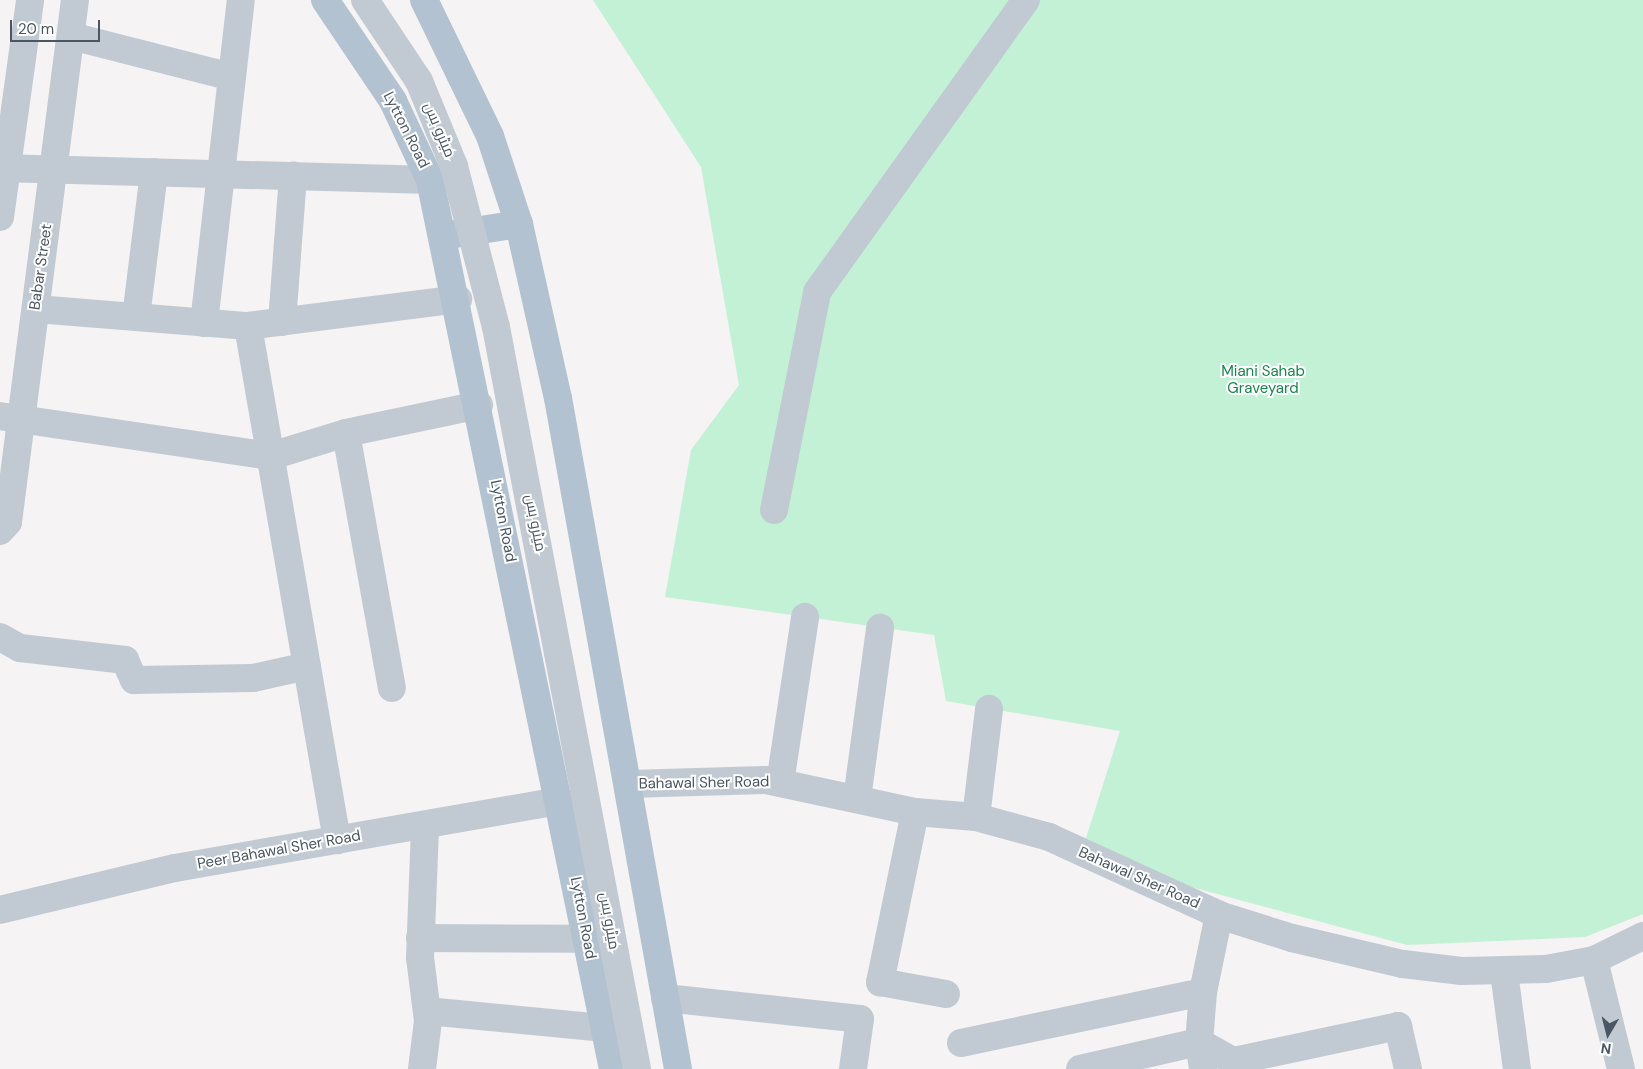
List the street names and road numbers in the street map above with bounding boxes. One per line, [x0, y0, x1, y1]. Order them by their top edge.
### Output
street label: Lytton Road [379, 89, 433, 171]
street label: میٹرو بس [419, 100, 459, 160]
street label: Babar Street [26, 223, 56, 311]
street label: Lytton Road [486, 478, 520, 564]
street label: میٹرو بس [521, 493, 549, 553]
street label: Bahawal Sher Road [638, 773, 770, 793]
street label: Peer Bahawal Sher Road [196, 827, 362, 873]
street label: Bahawal Sher Road [1076, 843, 1202, 913]
street label: Lytton Road [566, 875, 600, 961]
street label: میٹرو بس [595, 891, 623, 951]

